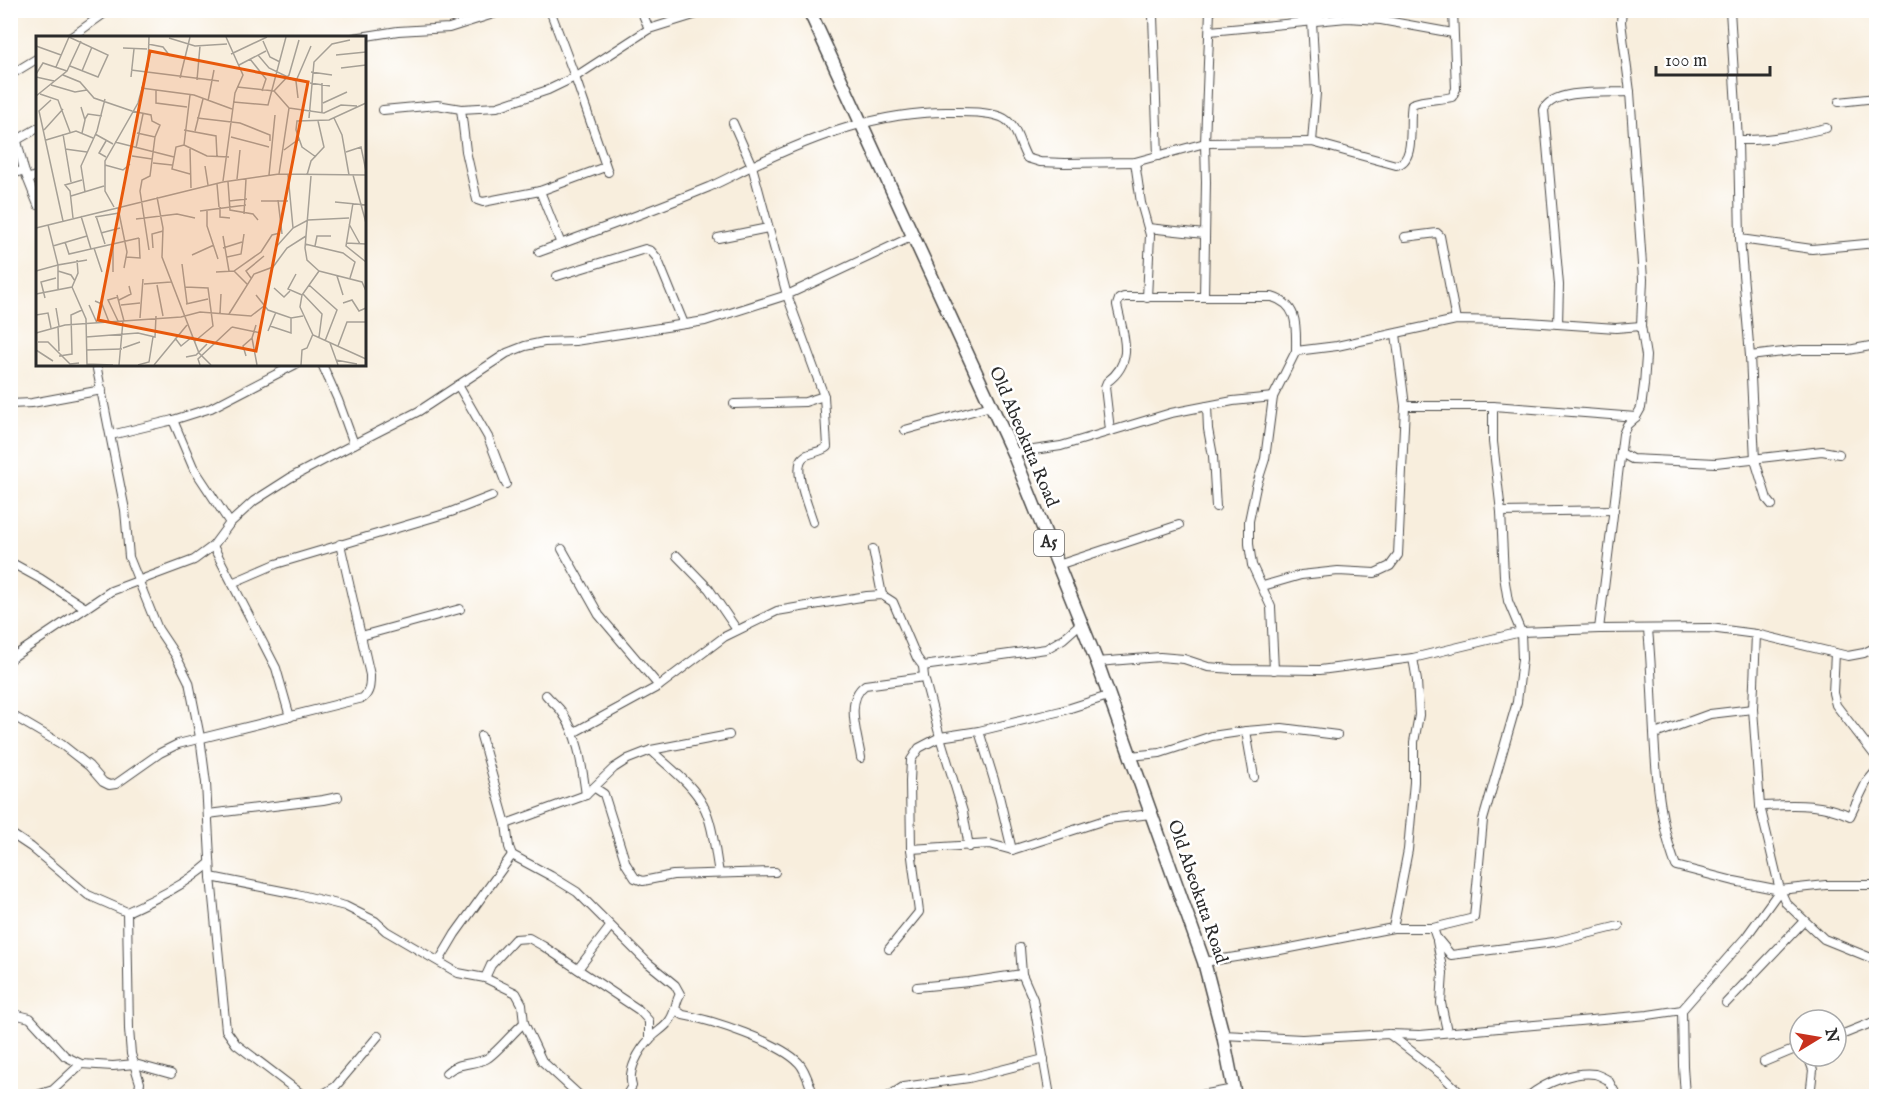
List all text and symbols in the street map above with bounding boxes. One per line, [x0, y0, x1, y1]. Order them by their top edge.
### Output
inset map [36, 36, 366, 366]
scale bar [1656, 39, 1770, 77]
text: 100 m [1665, 50, 1707, 73]
street label: Old Abeokuta Road [983, 363, 1063, 511]
road number: A5 [1034, 530, 1064, 556]
street label: Old Abeokuta Road [1162, 817, 1233, 967]
north arrow [1788, 1008, 1848, 1068]
text: N [1819, 1026, 1842, 1044]

